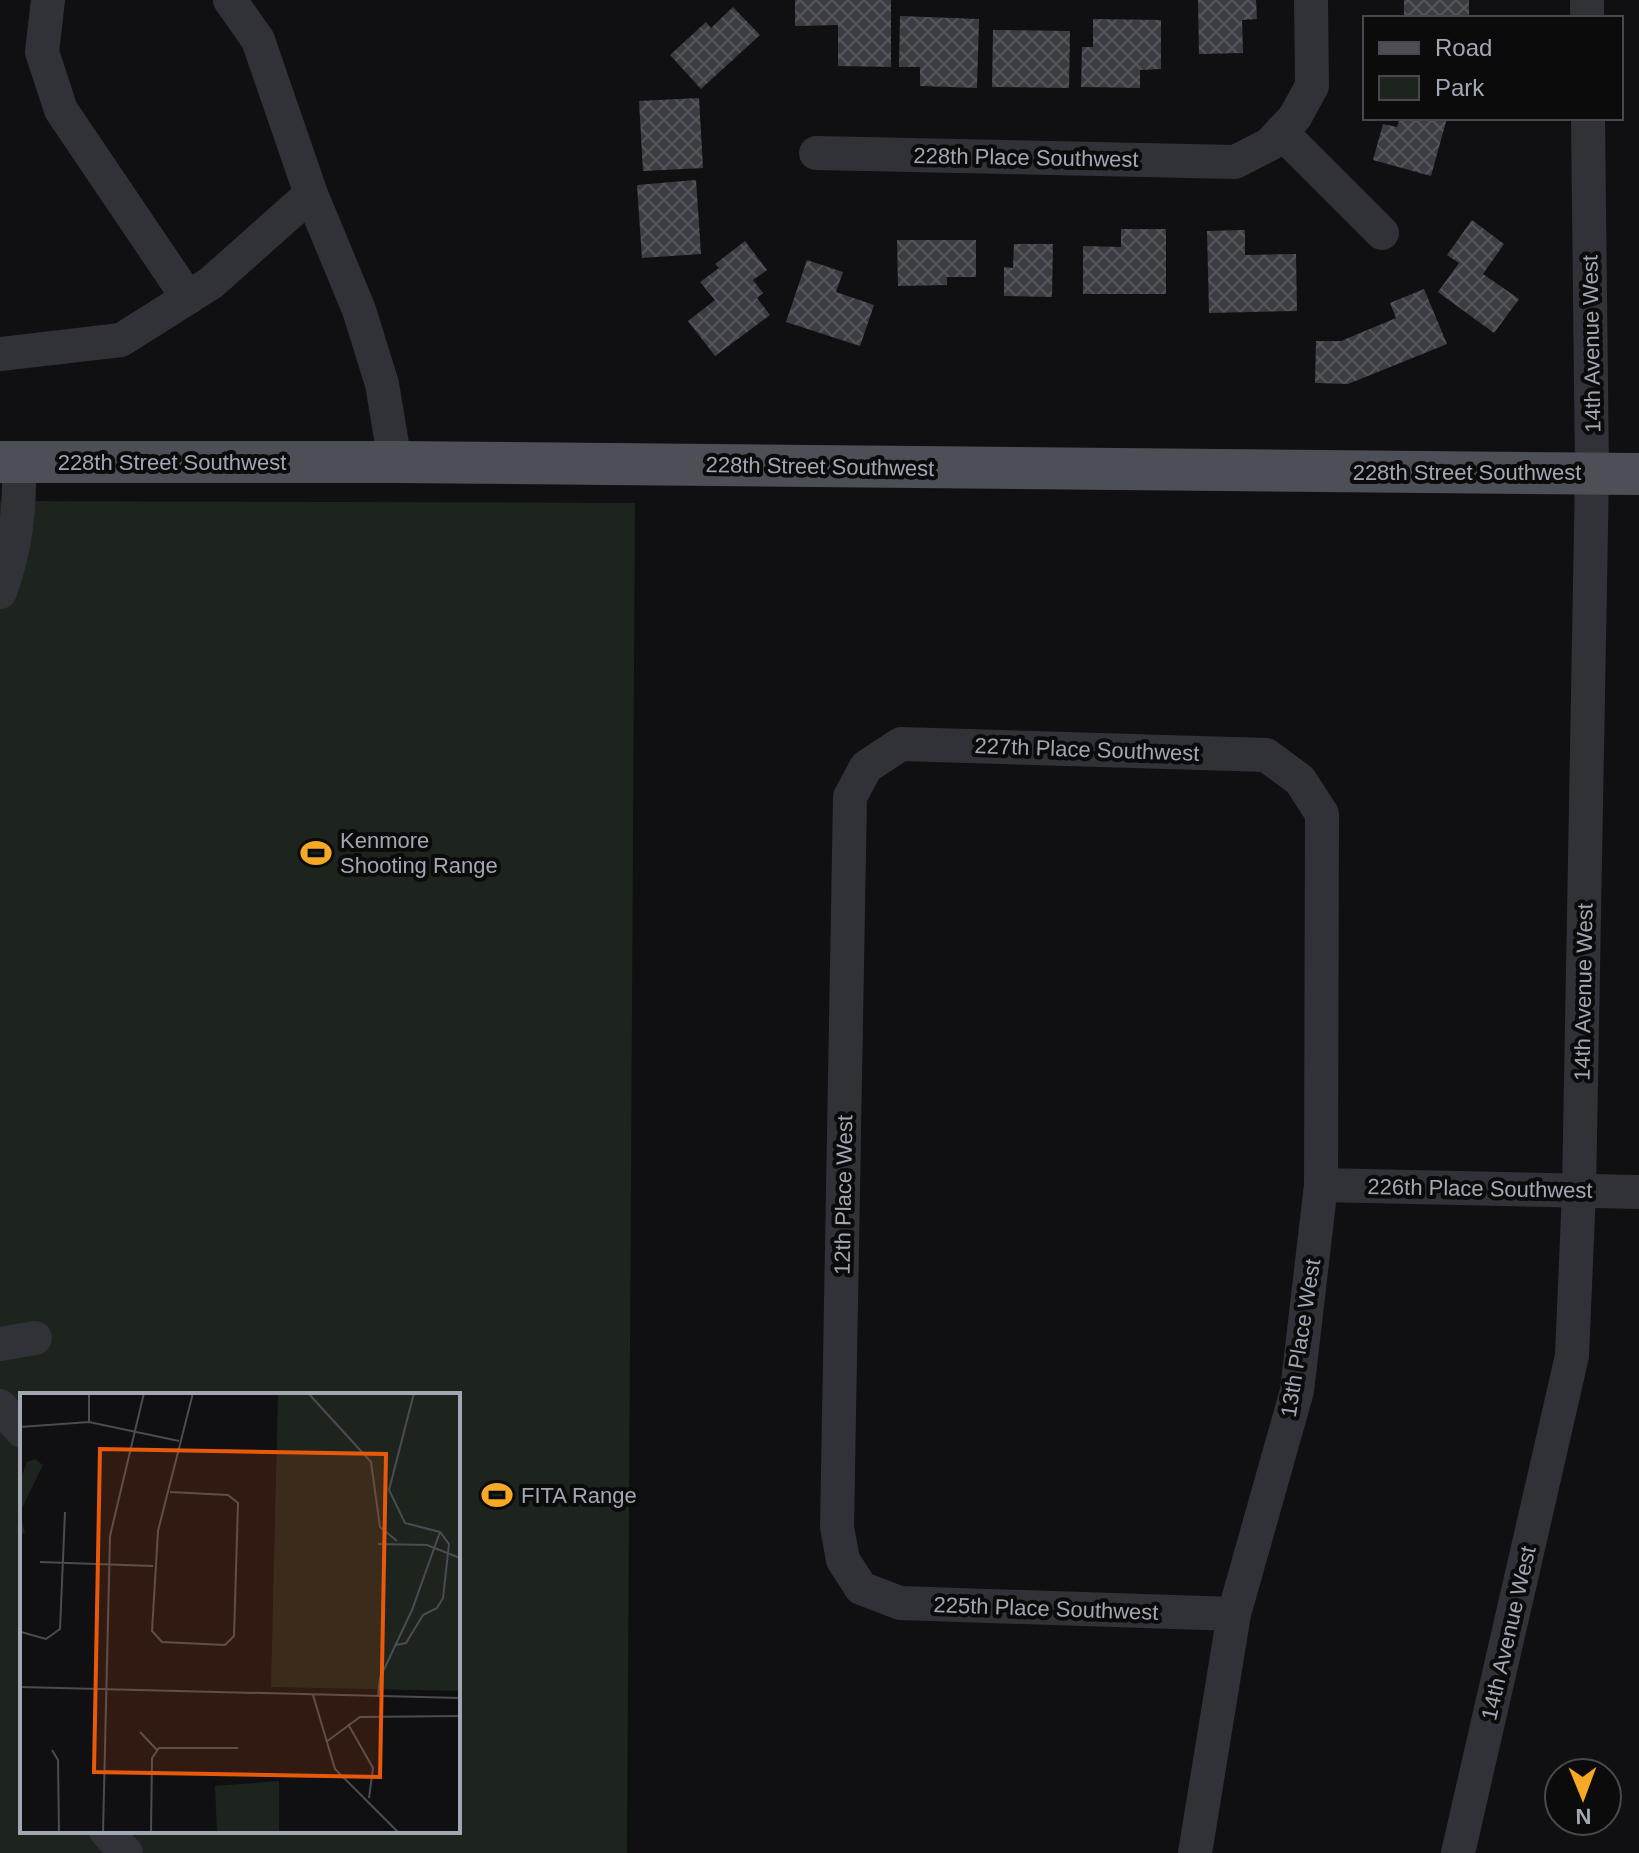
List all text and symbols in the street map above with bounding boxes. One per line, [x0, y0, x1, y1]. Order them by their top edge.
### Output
legend [1363, 16, 1623, 120]
text: Road [1435, 34, 1492, 61]
text: Park [1435, 74, 1485, 101]
street label: 228th Place Southwest [913, 143, 1139, 172]
street label: 14th Avenue West [1577, 255, 1606, 433]
street label: 228th Street Southwest [58, 450, 286, 475]
street label: 228th Street Southwest [705, 452, 935, 481]
street label: 228th Street Southwest [1353, 460, 1581, 485]
street label: 227th Place Southwest [974, 733, 1200, 766]
place label: Kenmore Shooting Range [340, 828, 498, 878]
sports icon: Kenmore Shooting Range [299, 836, 333, 870]
street label: 14th Avenue West [1569, 903, 1598, 1081]
street label: 12th Place West [830, 1115, 857, 1275]
street label: 226th Place Southwest [1367, 1174, 1593, 1203]
street label: 13th Place West [1276, 1257, 1325, 1419]
inset map [20, 1393, 460, 1833]
sports icon: FITA Range [480, 1478, 514, 1512]
place label: FITA Range [521, 1483, 637, 1508]
street label: 14th Avenue West [1476, 1544, 1541, 1723]
street label: 225th Place Southwest [933, 1592, 1159, 1625]
north arrow [1543, 1757, 1623, 1837]
text: N [1575, 1804, 1592, 1829]

